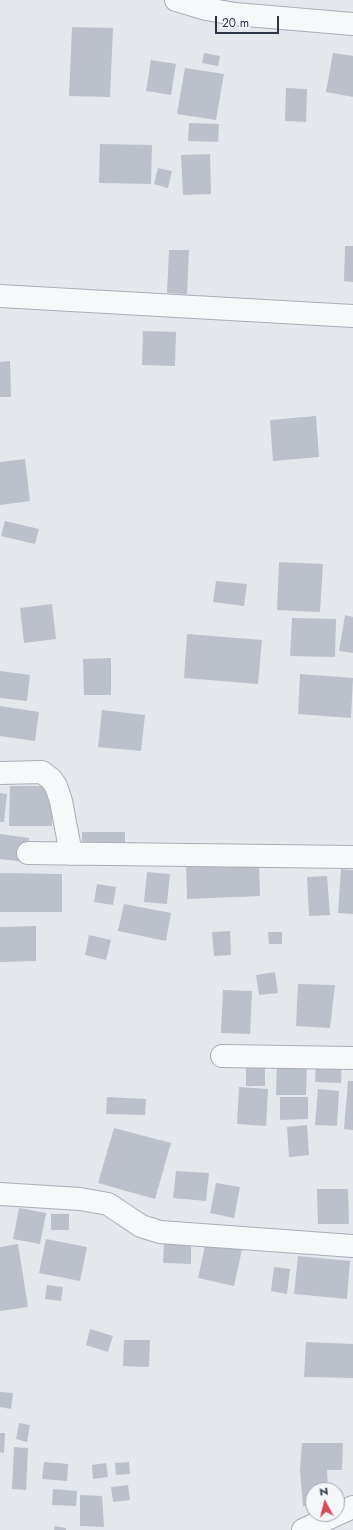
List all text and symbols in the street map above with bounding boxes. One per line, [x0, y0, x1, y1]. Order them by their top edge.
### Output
scale bar [217, 8, 281, 34]
text: 20 m [222, 14, 249, 32]
north arrow [305, 1482, 345, 1522]
text: N [318, 1483, 329, 1500]

